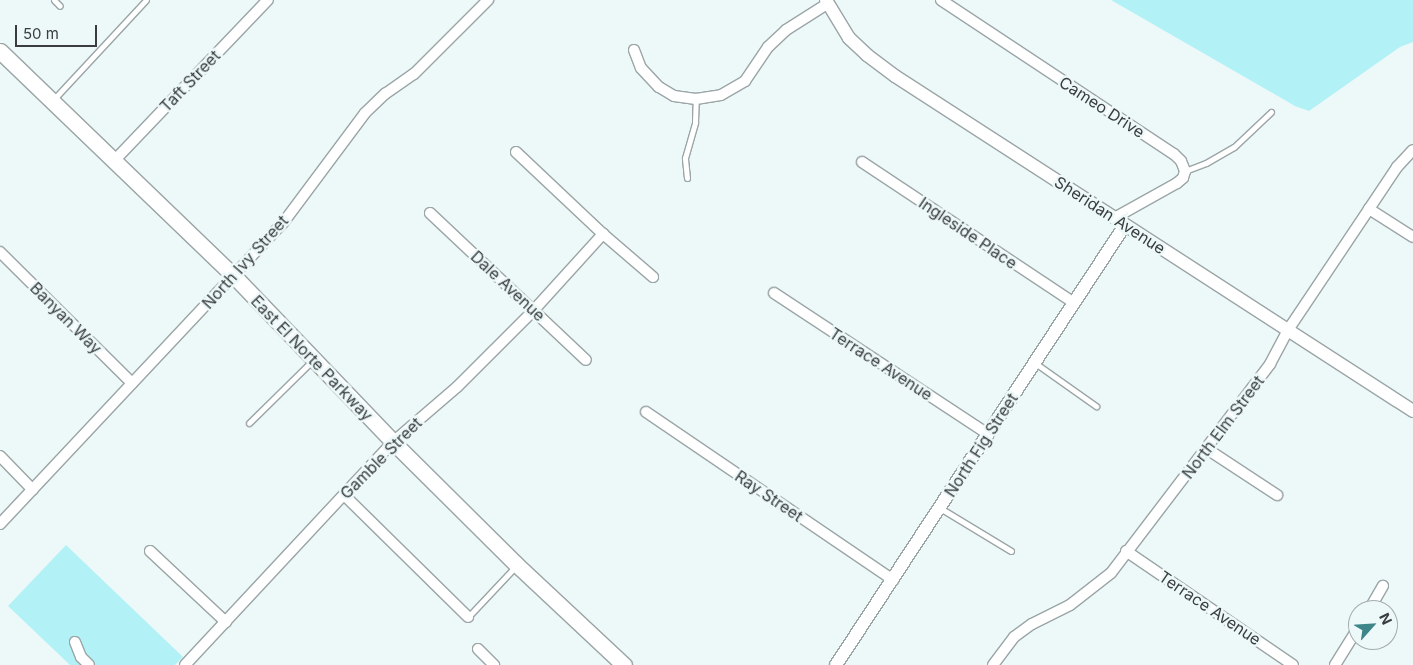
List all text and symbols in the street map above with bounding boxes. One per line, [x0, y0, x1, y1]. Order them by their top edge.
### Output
scale bar [18, 15, 100, 47]
text: 50 m [23, 24, 59, 43]
street label: Taft Street [156, 46, 224, 116]
street label: Cameo Drive [1056, 72, 1148, 142]
street label: Sheridan Avenue [1051, 172, 1169, 258]
street label: Ingleside Place [915, 193, 1021, 273]
street label: North Ivy Street [198, 211, 292, 313]
street label: Dale Avenue [467, 247, 549, 325]
street label: Banyan Way [26, 278, 106, 358]
street label: East El Norte Parkway [247, 291, 377, 425]
street label: Terrace Avenue [826, 324, 936, 404]
street label: North Elm Street [1178, 372, 1268, 482]
street label: North Fig Street [940, 389, 1022, 501]
street label: Gamble Street [336, 413, 426, 503]
street label: Ray Street [731, 466, 807, 526]
street label: Terrace Avenue [1155, 567, 1265, 649]
north arrow [1348, 600, 1398, 650]
text: N [1376, 610, 1396, 627]

